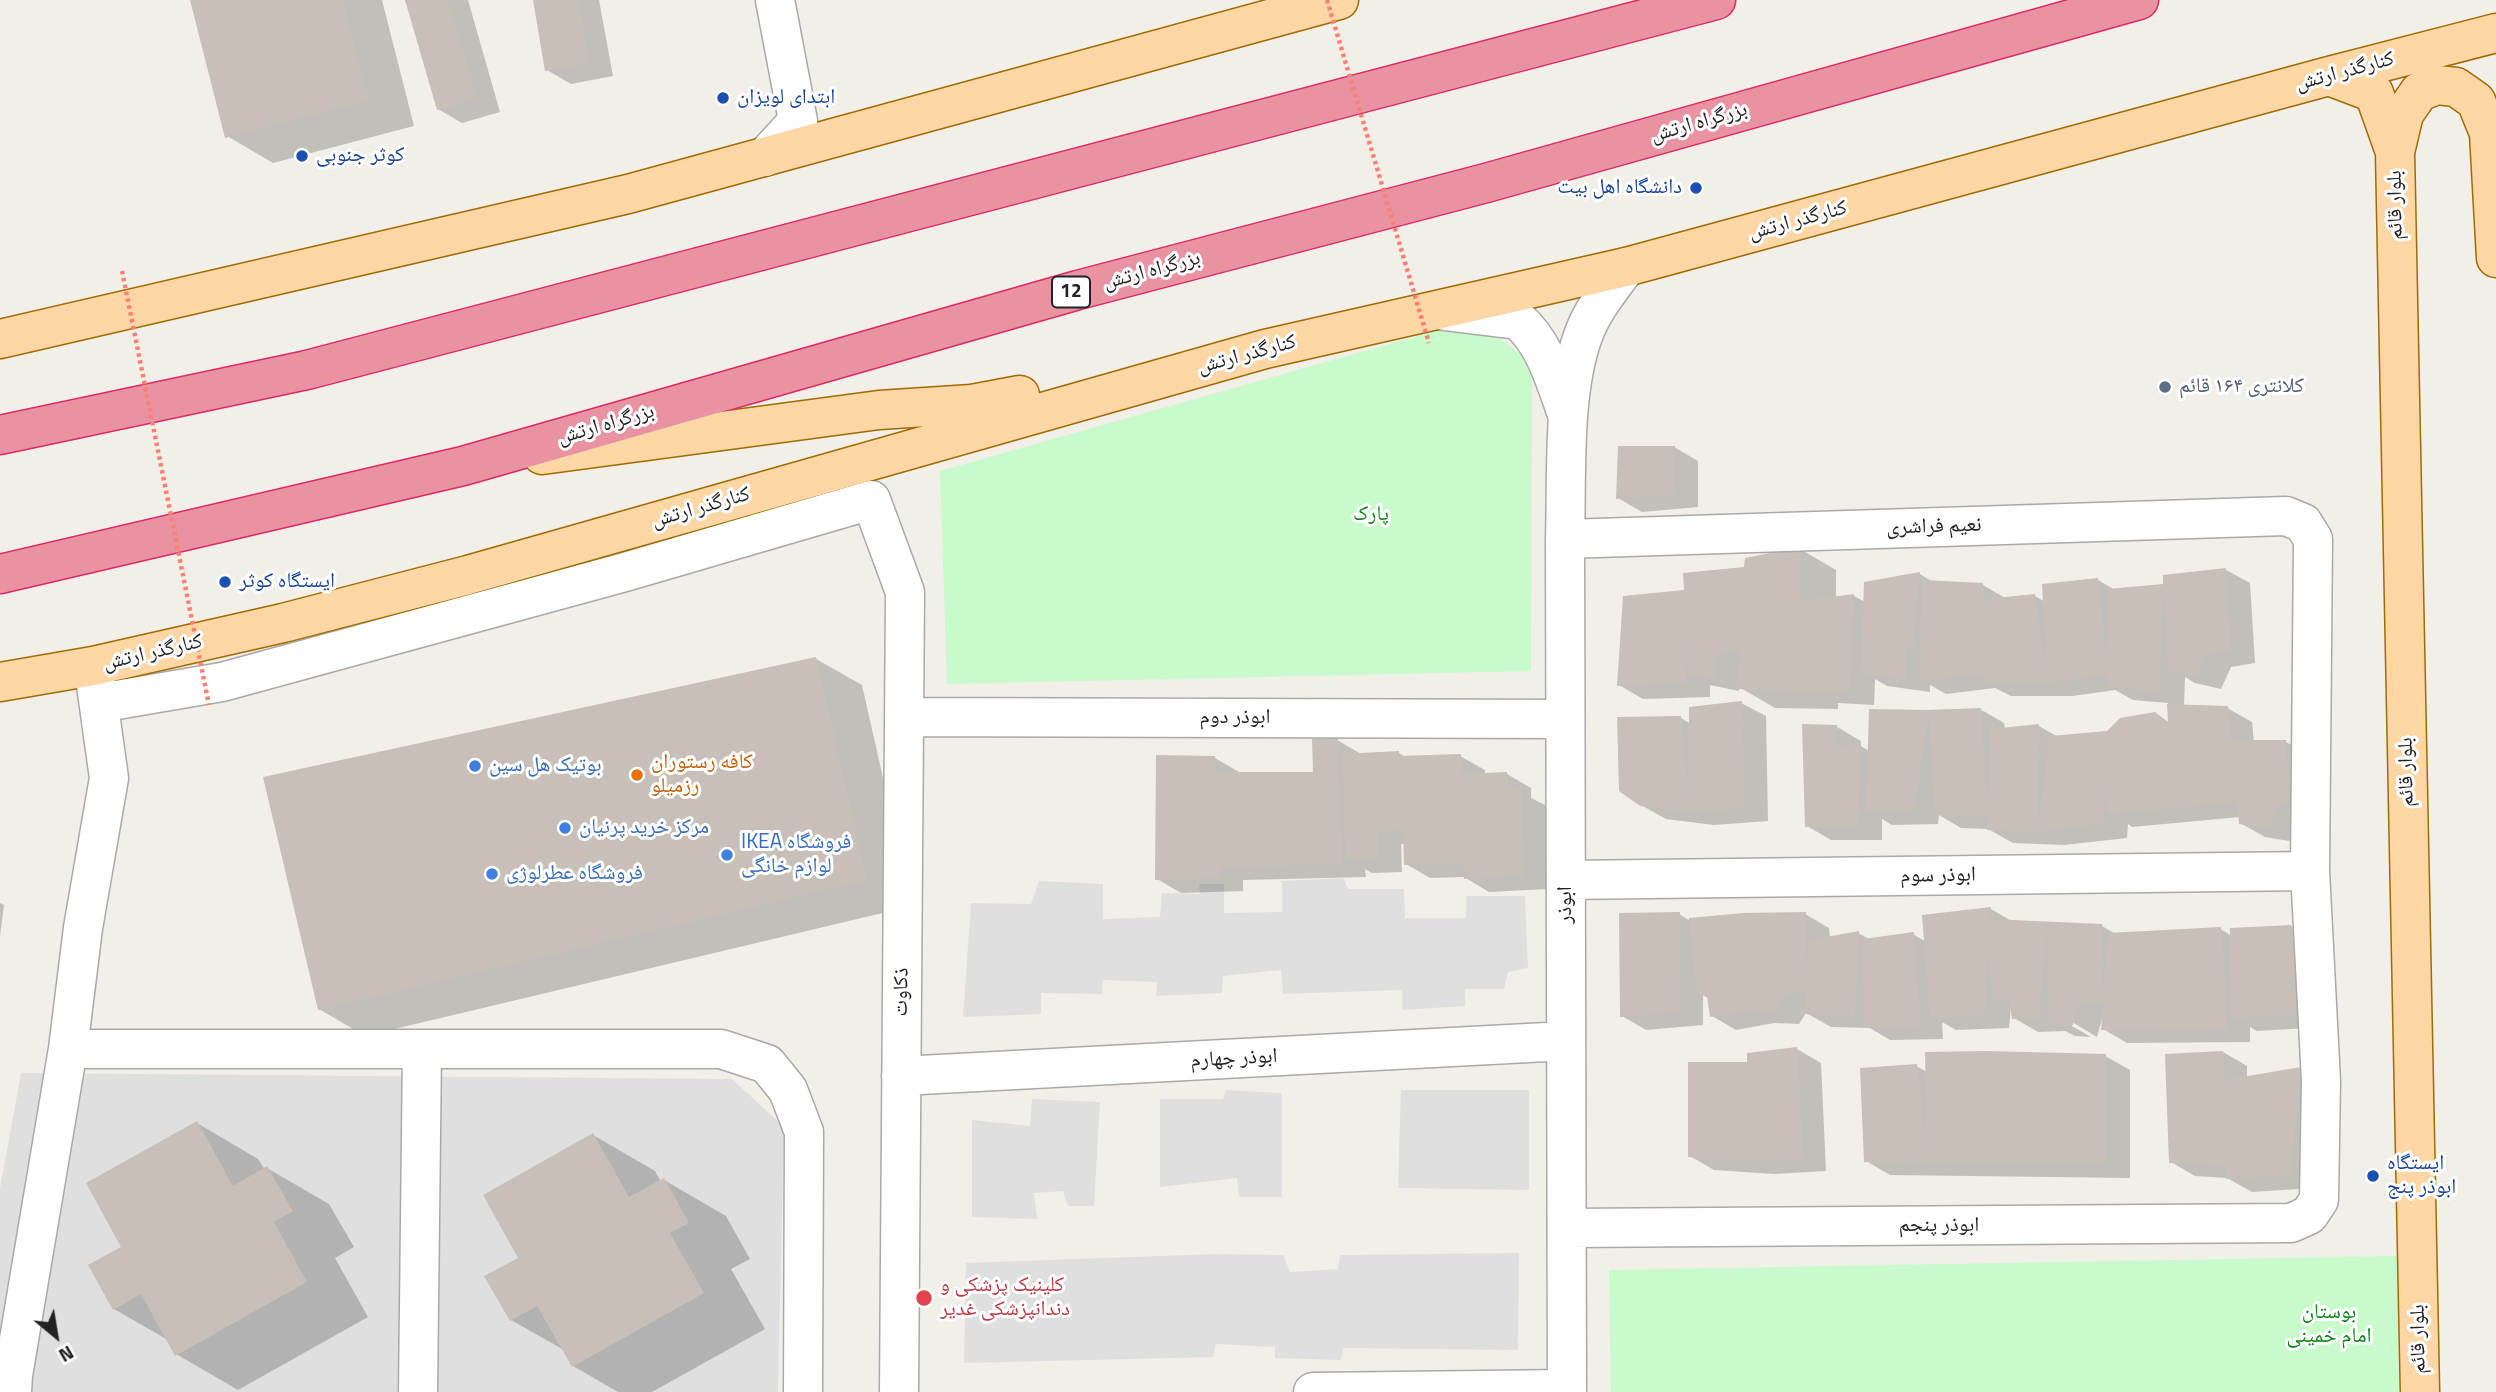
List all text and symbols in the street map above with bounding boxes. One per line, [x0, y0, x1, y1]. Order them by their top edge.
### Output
street label: کنارگذر ارتش [2293, 47, 2397, 97]
place label: ابتدای لویزان [737, 85, 835, 111]
marker: ابتدای لویزان [715, 90, 731, 106]
street label: بزرگراه ارتش [1648, 97, 1750, 149]
place label: کوثر جنوبی [316, 143, 404, 169]
marker: کوثر جنوبی [294, 148, 310, 164]
street label: بلوار قائم [2383, 170, 2409, 240]
place label: دانشگاه اهل بیت [1557, 175, 1682, 201]
marker: دانشگاه اهل بیت [1688, 180, 1704, 196]
street label: کنارگذر ارتش [1746, 196, 1850, 246]
street label: بزرگراه ارتش [1101, 246, 1203, 296]
road number: 12 [1052, 276, 1090, 308]
street label: کنارگذر ارتش [1195, 330, 1299, 380]
place label: کلانتری ۱۶۴ قائم [2179, 374, 2304, 400]
marker: کلانتری ۱۶۴ قائم [2157, 379, 2173, 395]
street label: بزرگراه ارتش [555, 399, 657, 451]
street label: کنارگذر ارتش [649, 482, 753, 534]
park label: پارک [1353, 502, 1389, 528]
street label: نعیم فراشری [1886, 513, 1982, 541]
place label: ایستگاه کوثر [239, 569, 335, 595]
marker: ایستگاه کوثر [217, 574, 233, 590]
street label: کنارگذر ارتش [101, 629, 205, 677]
street label: ابوذر دوم [1200, 705, 1270, 731]
street label: بلوار قائم [2394, 737, 2420, 807]
place label: کافه رستوران رزمیلو [651, 750, 753, 800]
place label: بوتیک هل سین [489, 753, 602, 779]
marker: بوتیک هل سین [467, 758, 483, 774]
marker: کافه رستوران رزمیلو [629, 767, 645, 783]
place label: مرکز خرید پرنیان [579, 815, 709, 841]
marker: مرکز خرید پرنیان [557, 820, 573, 836]
place label: IKEA فروشگاه لوازم خانگی [741, 830, 851, 880]
marker: IKEA فروشگاه لوازم خانگی [719, 847, 735, 863]
place label: فروشگاه عطرلوژی [506, 861, 643, 887]
street label: ابوذر سوم [1900, 863, 1976, 889]
marker: فروشگاه عطرلوژی [484, 866, 500, 882]
street label: ابوذر [1553, 886, 1579, 924]
street label: ذکاوت [889, 967, 915, 1017]
street label: ابوذر چهارم [1190, 1044, 1278, 1074]
place label: ایستگاه ابوذر پنج [2387, 1151, 2456, 1201]
marker: ایستگاه ابوذر پنج [2365, 1168, 2381, 1184]
street label: ابوذر پنجم [1899, 1213, 1979, 1239]
place label: کلینیک پزشکی و دندانپزشکی غدیر [940, 1273, 1070, 1323]
marker: کلینیک پزشکی و دندانپزشکی غدیر [914, 1288, 934, 1308]
park label: بوستان امام خمینی [2287, 1300, 2371, 1350]
north arrow [21, 1301, 91, 1371]
street label: بلوار قائم [2406, 1304, 2432, 1374]
text: N [54, 1339, 80, 1370]

